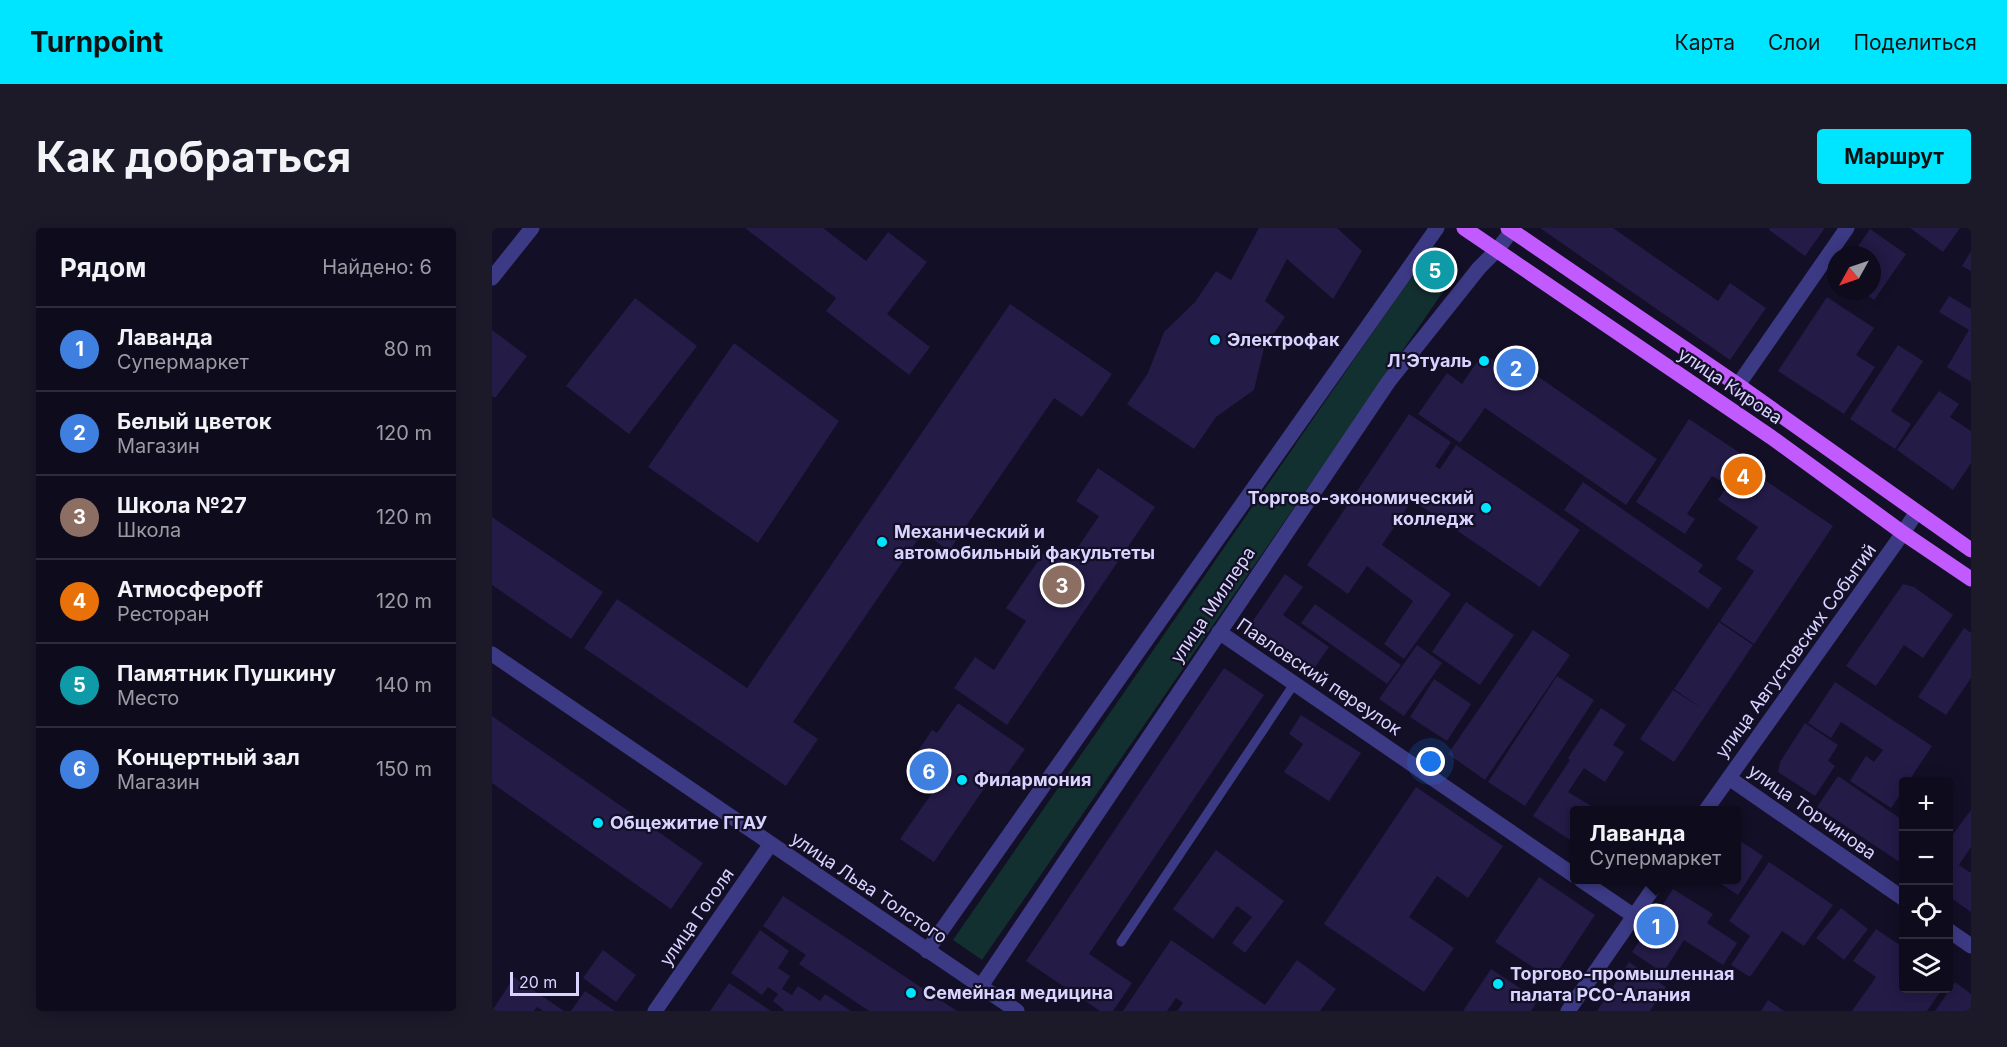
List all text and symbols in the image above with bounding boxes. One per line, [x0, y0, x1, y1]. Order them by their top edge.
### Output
text: Turnpoint [30, 25, 163, 59]
text: Карта [1675, 30, 1735, 55]
text: Слои [1768, 30, 1820, 55]
text: Поделиться [1853, 30, 1977, 55]
button: Маршрут [1817, 129, 1971, 184]
text: Как добраться [36, 131, 351, 182]
north arrow [1827, 246, 1881, 300]
pin: 5 [1416, 248, 1454, 292]
text: Рядом [60, 252, 146, 283]
text: Найдено: 6 [322, 255, 432, 279]
text: Лаванда [117, 324, 213, 350]
place label: Электрофак [1227, 329, 1340, 350]
marker: Электрофак [1208, 333, 1222, 347]
text: 1 [75, 337, 84, 361]
text: 80 m [384, 337, 432, 361]
street label: улица Кирова [1674, 343, 1786, 428]
pin: 2 [1496, 346, 1536, 390]
text: Супермаркет [117, 350, 249, 374]
place label: Л'Этуаль [1387, 350, 1472, 371]
marker: Л'Этуаль [1477, 354, 1491, 368]
text: Белый цветок [117, 408, 272, 434]
text: 2 [73, 421, 86, 445]
text: 120 m [376, 421, 432, 445]
text: Магазин [117, 434, 200, 458]
pin: 4 [1724, 454, 1762, 498]
place label: Торгово-экономический колледж [1248, 487, 1474, 529]
text: Школа №27 [117, 492, 247, 518]
marker: Торгово-экономический колледж [1479, 501, 1493, 515]
text: 3 [73, 505, 86, 529]
text: 120 m [376, 505, 432, 529]
text: Школа [117, 518, 181, 542]
place label: Механический и автомобильный факультеты [894, 521, 1155, 563]
marker: Механический и автомобильный факультеты [875, 535, 889, 549]
street label: улица Августовских Событий [1711, 540, 1880, 762]
street label: улица Миллера [1166, 543, 1259, 667]
pin: 3 [1042, 562, 1082, 608]
text: Атмосферoff [117, 576, 263, 602]
text: 4 [73, 589, 86, 613]
text: 120 m [376, 589, 432, 613]
text: Ресторан [117, 602, 209, 626]
street label: Павловский переулок [1233, 614, 1406, 740]
text: Памятник Пушкину [117, 660, 336, 686]
text: 5 [73, 673, 86, 697]
text: 140 m [375, 673, 432, 697]
text: Место [117, 686, 179, 710]
text: Концертный зал [117, 744, 300, 770]
your location [1416, 747, 1445, 776]
pin: 6 [910, 748, 948, 794]
text: 6 [73, 757, 86, 781]
text: 150 m [376, 757, 432, 781]
street label: улица Торчинова [1744, 760, 1880, 864]
place label: Филармония [974, 769, 1091, 790]
text: Магазин [117, 770, 200, 794]
marker: Филармония [955, 773, 969, 787]
map controls [1899, 777, 1953, 993]
button: + [1899, 777, 1953, 831]
popup [1570, 806, 1741, 884]
place label: Общежитие ГГАУ [610, 812, 768, 833]
marker: Общежитие ГГАУ [591, 816, 605, 830]
text: Лаванда [1590, 820, 1686, 846]
street label: улица Льва Толстого [787, 827, 951, 948]
button: − [1899, 831, 1953, 885]
text: Супермаркет [1590, 846, 1721, 870]
street label: улица Гоголя [655, 864, 738, 970]
button: locate [1899, 885, 1953, 939]
pin: 1 [1636, 904, 1676, 948]
button: layers [1899, 939, 1953, 993]
place label: Торгово-промышленная палата РСО-Алания [1510, 963, 1734, 1005]
scale bar [510, 969, 579, 996]
text: 20 m [519, 972, 557, 992]
marker: Торгово-промышленная палата РСО-Алания [1491, 977, 1505, 991]
place label: Семейная медицина [923, 982, 1113, 1003]
marker: Семейная медицина [904, 986, 918, 1000]

